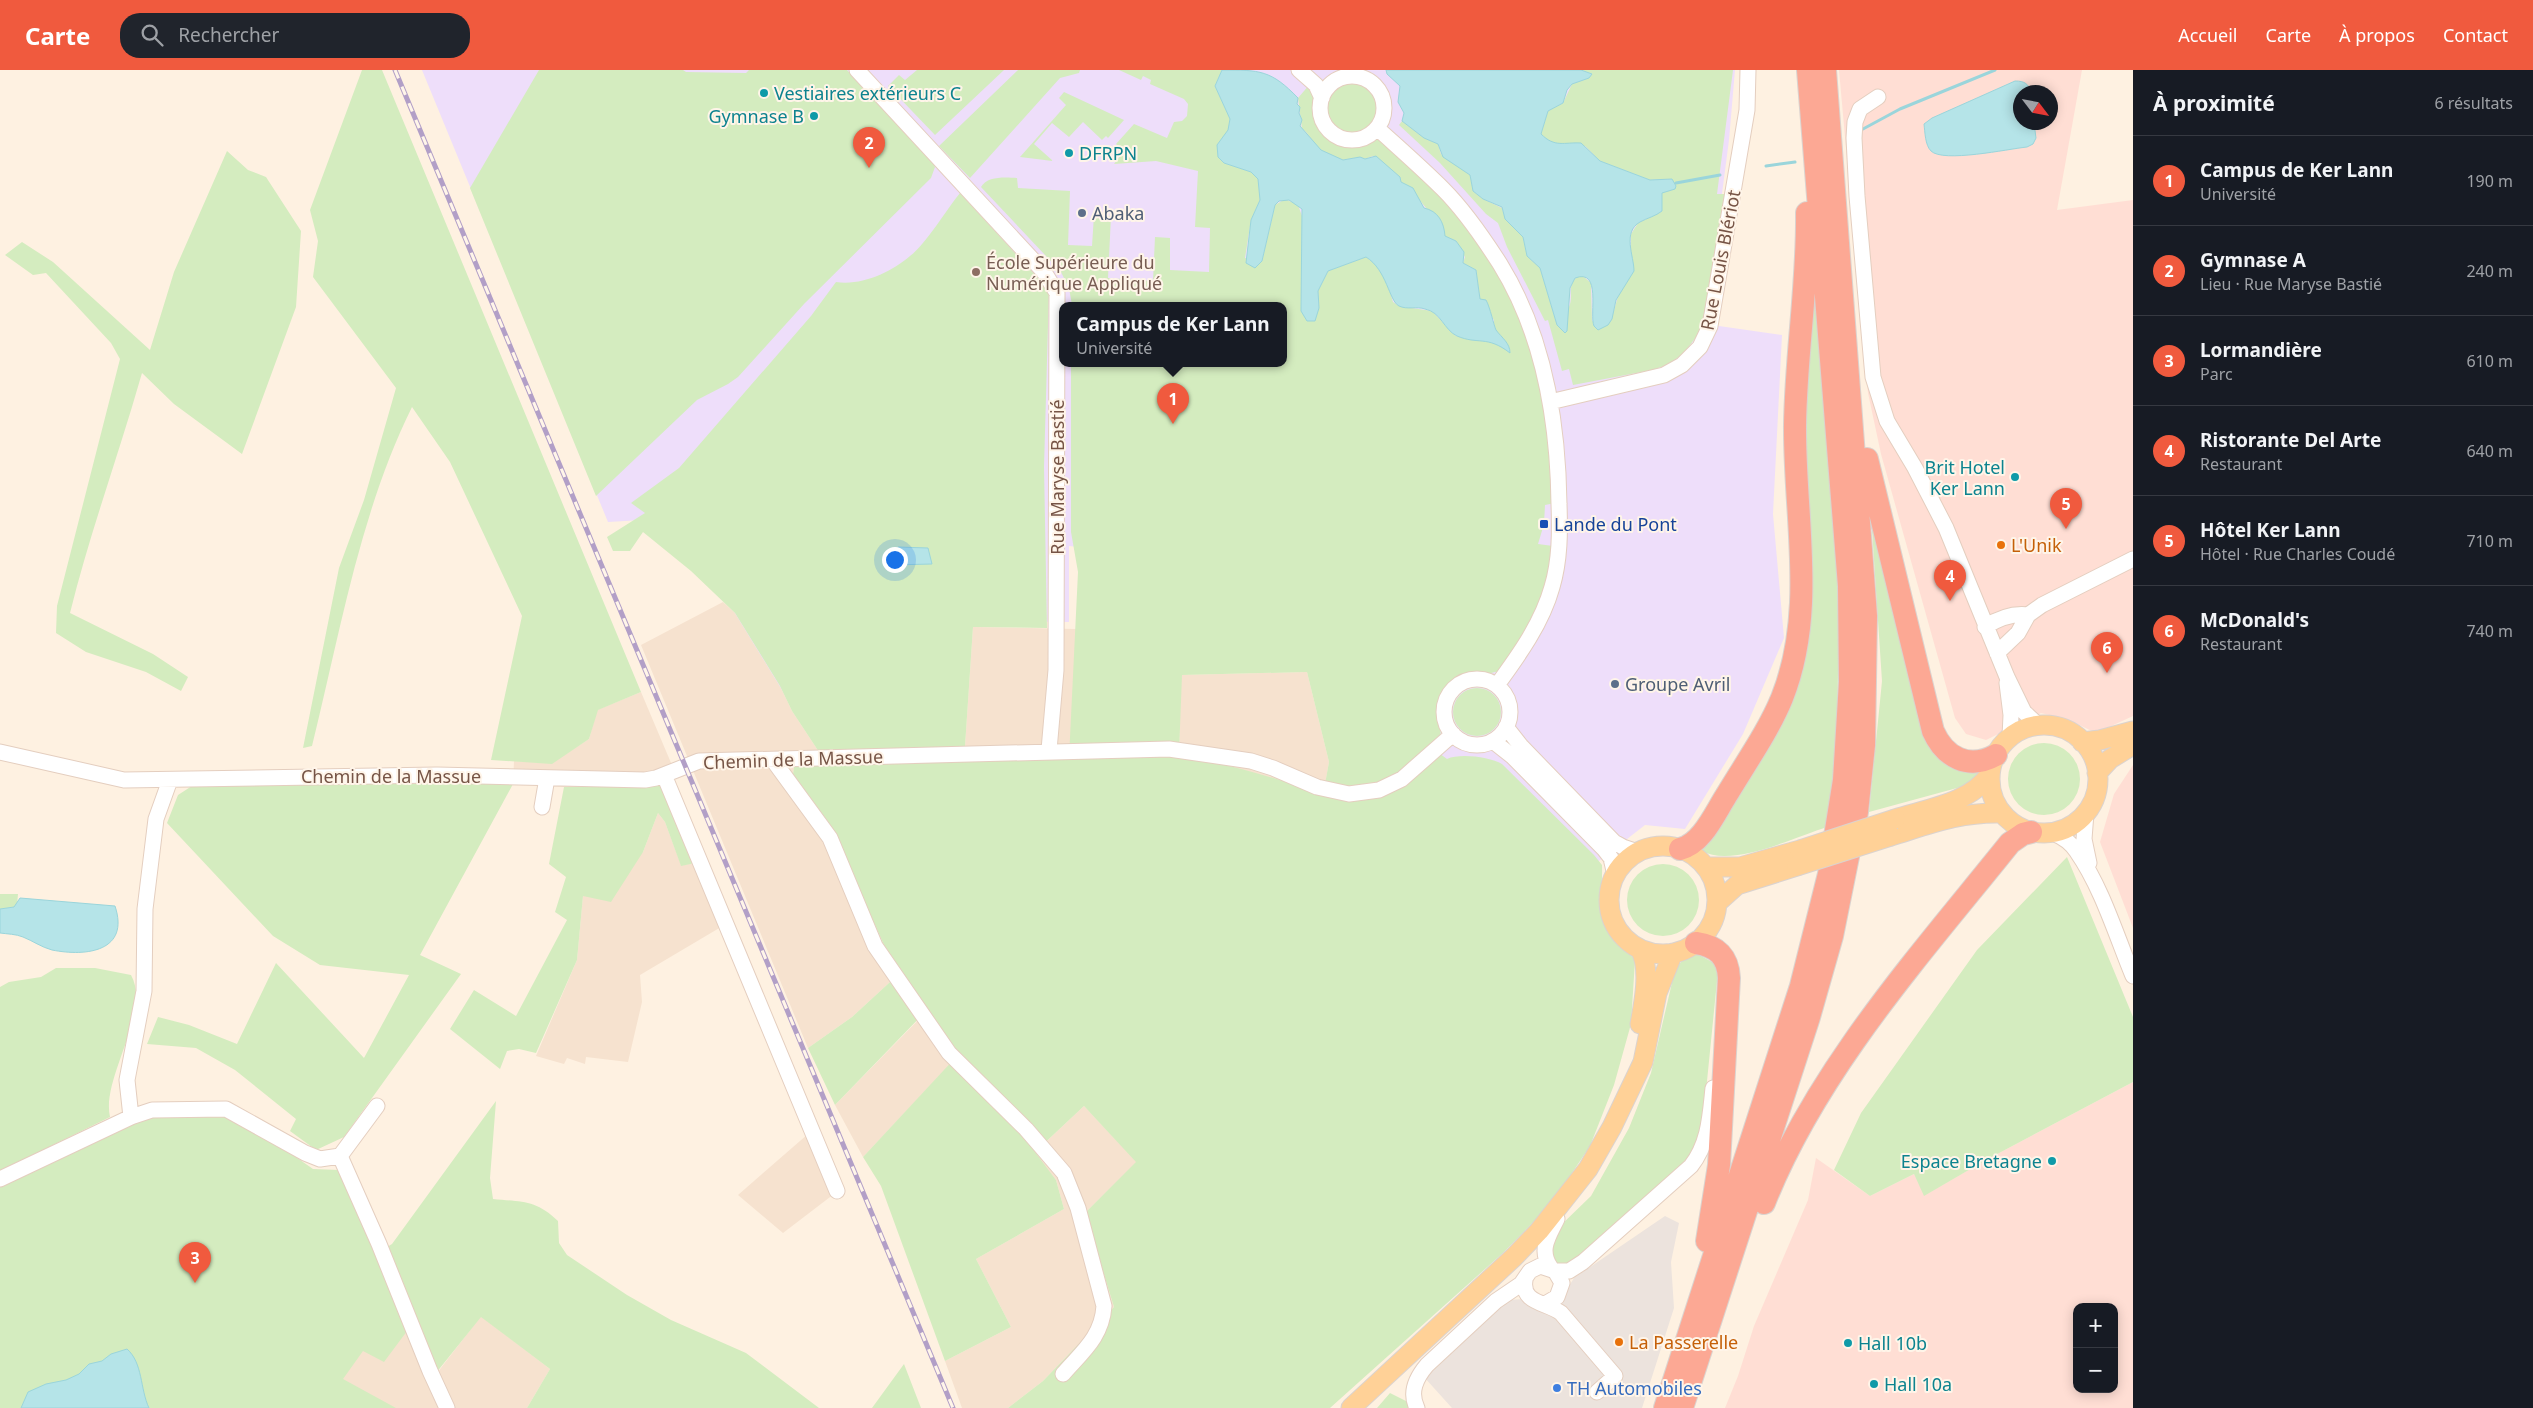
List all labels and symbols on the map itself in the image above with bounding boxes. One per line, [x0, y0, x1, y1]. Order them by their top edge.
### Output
place label: Vestiaires extérieurs C [774, 81, 961, 105]
north arrow [2013, 85, 2058, 130]
marker: Vestiaires extérieurs C [758, 87, 770, 99]
place label: Gymnase B [709, 104, 804, 128]
marker: Gymnase B [808, 110, 820, 122]
pin: 2 [853, 127, 885, 168]
place label: DFRPN [1079, 141, 1137, 165]
marker: DFRPN [1063, 147, 1075, 159]
street label: Rue Louis Blériot [1695, 187, 1745, 332]
place label: Abaka [1092, 201, 1144, 225]
marker: Abaka [1076, 207, 1088, 219]
place label: École Supérieure du Numérique Appliqué [986, 250, 1162, 295]
marker: École Supérieure du Numérique Appliqué [970, 266, 982, 278]
pin: 1 [1157, 383, 1189, 424]
street label: Rue Maryse Bastié [1045, 399, 1069, 555]
place label: Brit Hotel Ker Lann [1925, 455, 2005, 500]
marker: Brit Hotel Ker Lann [2009, 471, 2021, 483]
pin: 5 [2050, 488, 2082, 529]
place label: Lande du Pont [1554, 512, 1677, 536]
marker: Lande du Pont [1538, 518, 1550, 530]
place label: L'Unik [2011, 533, 2062, 557]
marker: L'Unik [1995, 539, 2007, 551]
your location [882, 547, 908, 573]
pin: 4 [1934, 560, 1966, 601]
pin: 6 [2091, 632, 2123, 673]
place label: Groupe Avril [1625, 672, 1730, 696]
marker: Groupe Avril [1609, 678, 1621, 690]
street label: Chemin de la Massue [703, 744, 883, 774]
street label: Chemin de la Massue [301, 764, 481, 788]
place label: Espace Bretagne [1901, 1149, 2042, 1173]
marker: Espace Bretagne [2046, 1155, 2058, 1167]
pin: 3 [179, 1242, 211, 1283]
place label: La Passerelle [1629, 1330, 1738, 1354]
place label: Hall 10b [1858, 1331, 1927, 1355]
marker: La Passerelle [1613, 1336, 1625, 1348]
marker: Hall 10b [1842, 1337, 1854, 1349]
place label: Hall 10a [1884, 1372, 1952, 1396]
place label: TH Automobiles [1567, 1376, 1702, 1400]
marker: Hall 10a [1868, 1378, 1880, 1390]
marker: TH Automobiles [1551, 1382, 1563, 1394]

